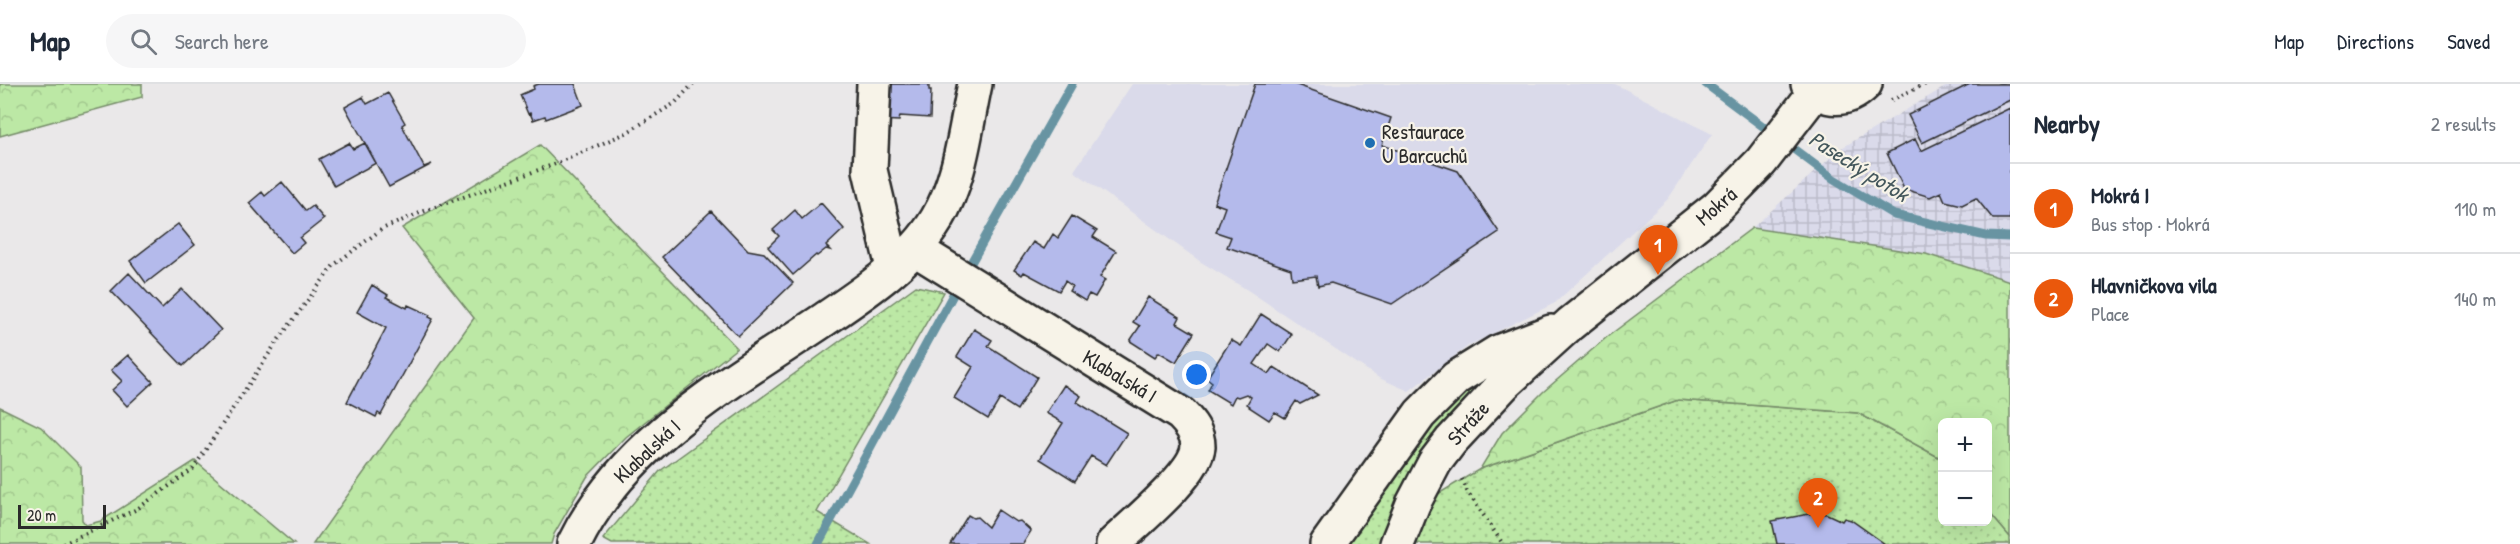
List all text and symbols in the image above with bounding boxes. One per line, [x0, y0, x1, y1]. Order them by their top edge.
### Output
search box [106, 14, 526, 68]
text: Map [30, 22, 70, 60]
icon: search [127, 25, 160, 58]
text: Search here [175, 26, 269, 56]
text: Map [2274, 27, 2304, 56]
text: Directions [2337, 27, 2414, 56]
text: Saved [2447, 27, 2490, 56]
text: Nearby [2034, 106, 2100, 141]
text: 2 results [2431, 110, 2496, 137]
place label: Restaurace U Barcuchů [1382, 117, 1468, 170]
water label: Pasecký potok [1803, 124, 1916, 209]
marker: Restaurace U Barcuchů [1363, 136, 1377, 150]
street label: Mokrá [1689, 180, 1743, 232]
text: Mokrá I [2091, 180, 2149, 210]
text: 1 [2050, 195, 2057, 222]
text: 110 m [2454, 195, 2496, 222]
text: Bus stop · Mokrá [2091, 210, 2210, 237]
pin: 1 [1638, 226, 1678, 275]
text: Hlavničkova vila [2091, 270, 2217, 300]
text: 2 [2049, 285, 2058, 312]
text: 140 m [2454, 285, 2496, 312]
text: Place [2091, 300, 2130, 327]
street label: Klabalská I [1077, 342, 1163, 410]
your location [1182, 360, 1211, 389]
street label: Stráže [1440, 395, 1496, 451]
street label: Klabalská I [607, 412, 687, 490]
map controls [1938, 418, 1992, 526]
button: + [1938, 418, 1992, 472]
button: − [1938, 472, 1992, 526]
pin: 2 [1798, 478, 1838, 528]
scale bar [18, 502, 106, 530]
text: 20 m [27, 504, 56, 526]

